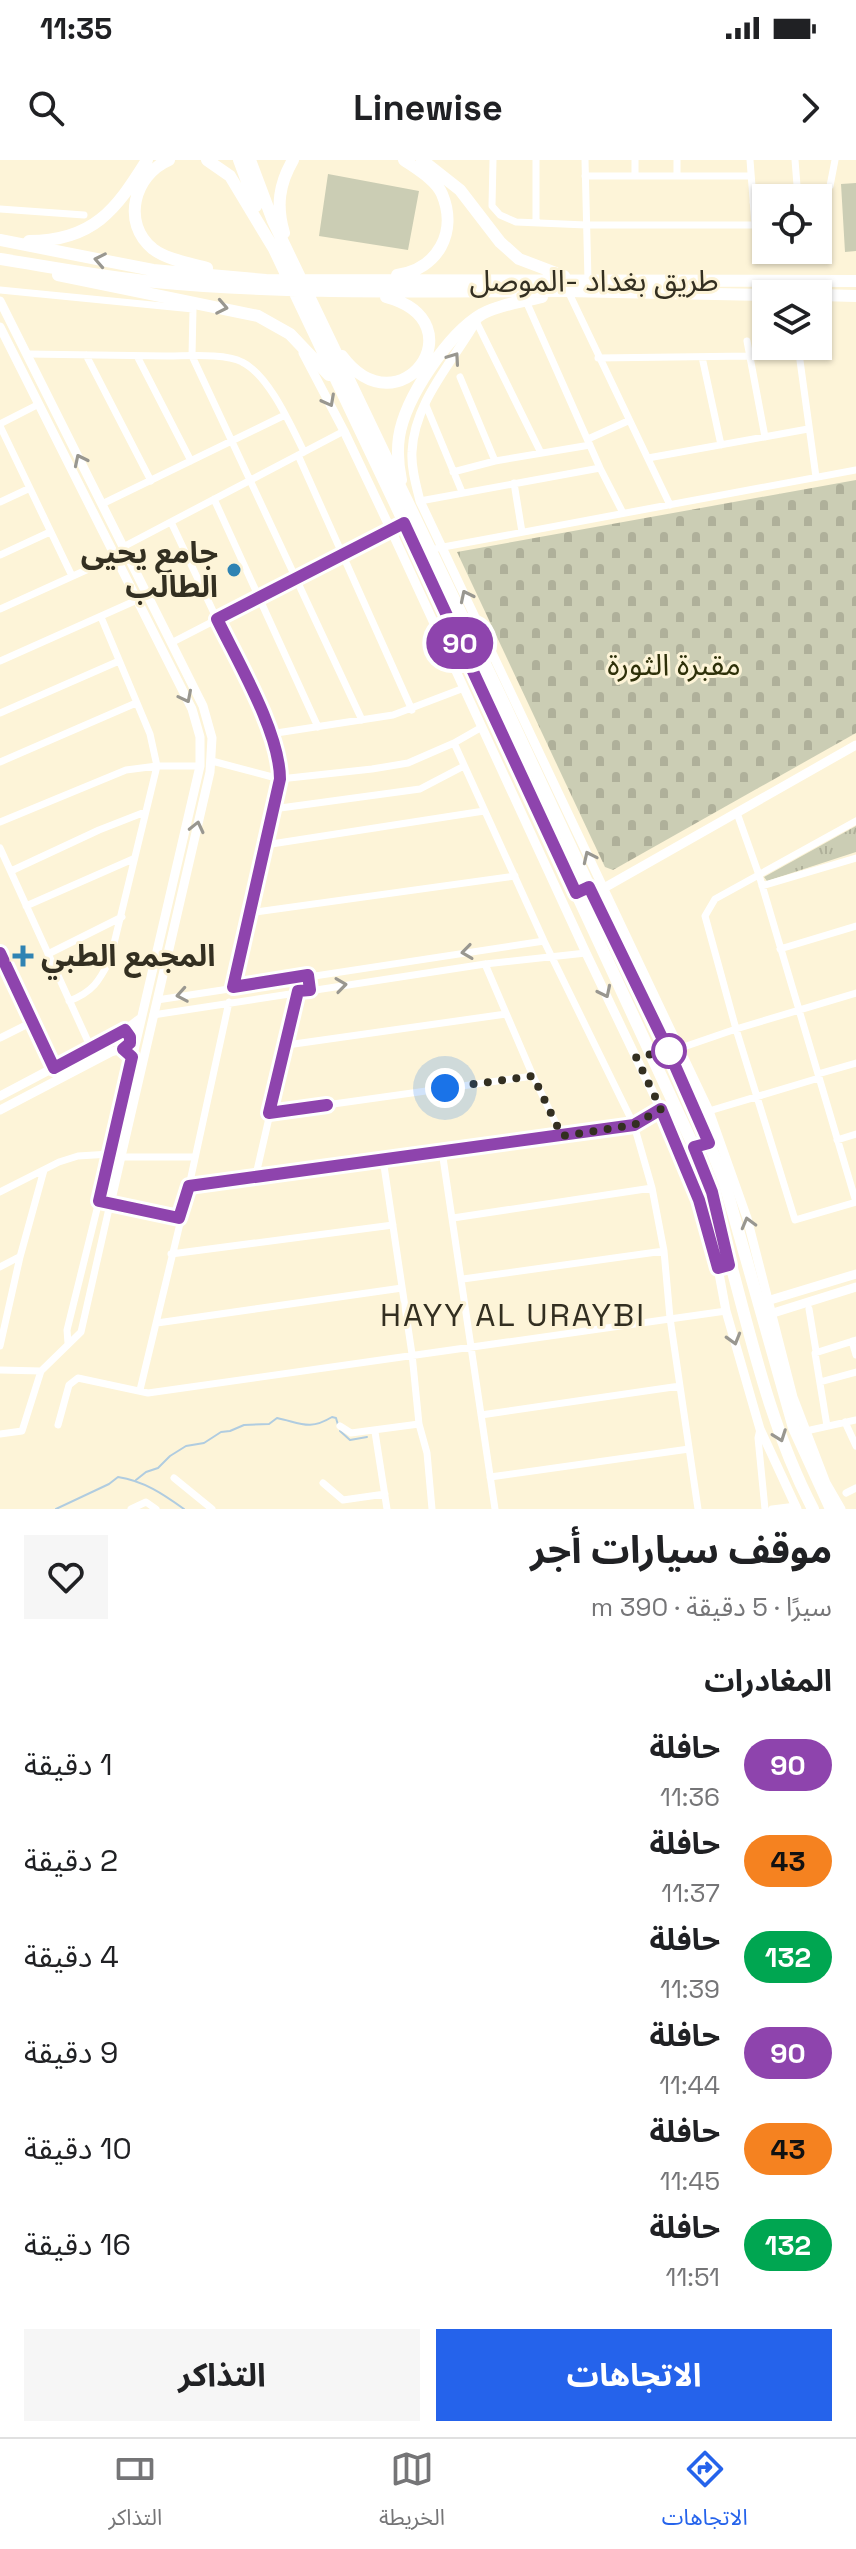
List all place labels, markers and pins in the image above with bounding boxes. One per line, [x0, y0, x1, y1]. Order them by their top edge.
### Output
place label: جامع يحيى الطالب [81, 533, 218, 606]
marker: جامع يحيى الطالب [225, 561, 243, 579]
place label: المجمع الطبي [41, 936, 215, 980]
marker: المجمع الطبي [12, 945, 34, 967]
unlabelled marker [652, 1034, 686, 1068]

